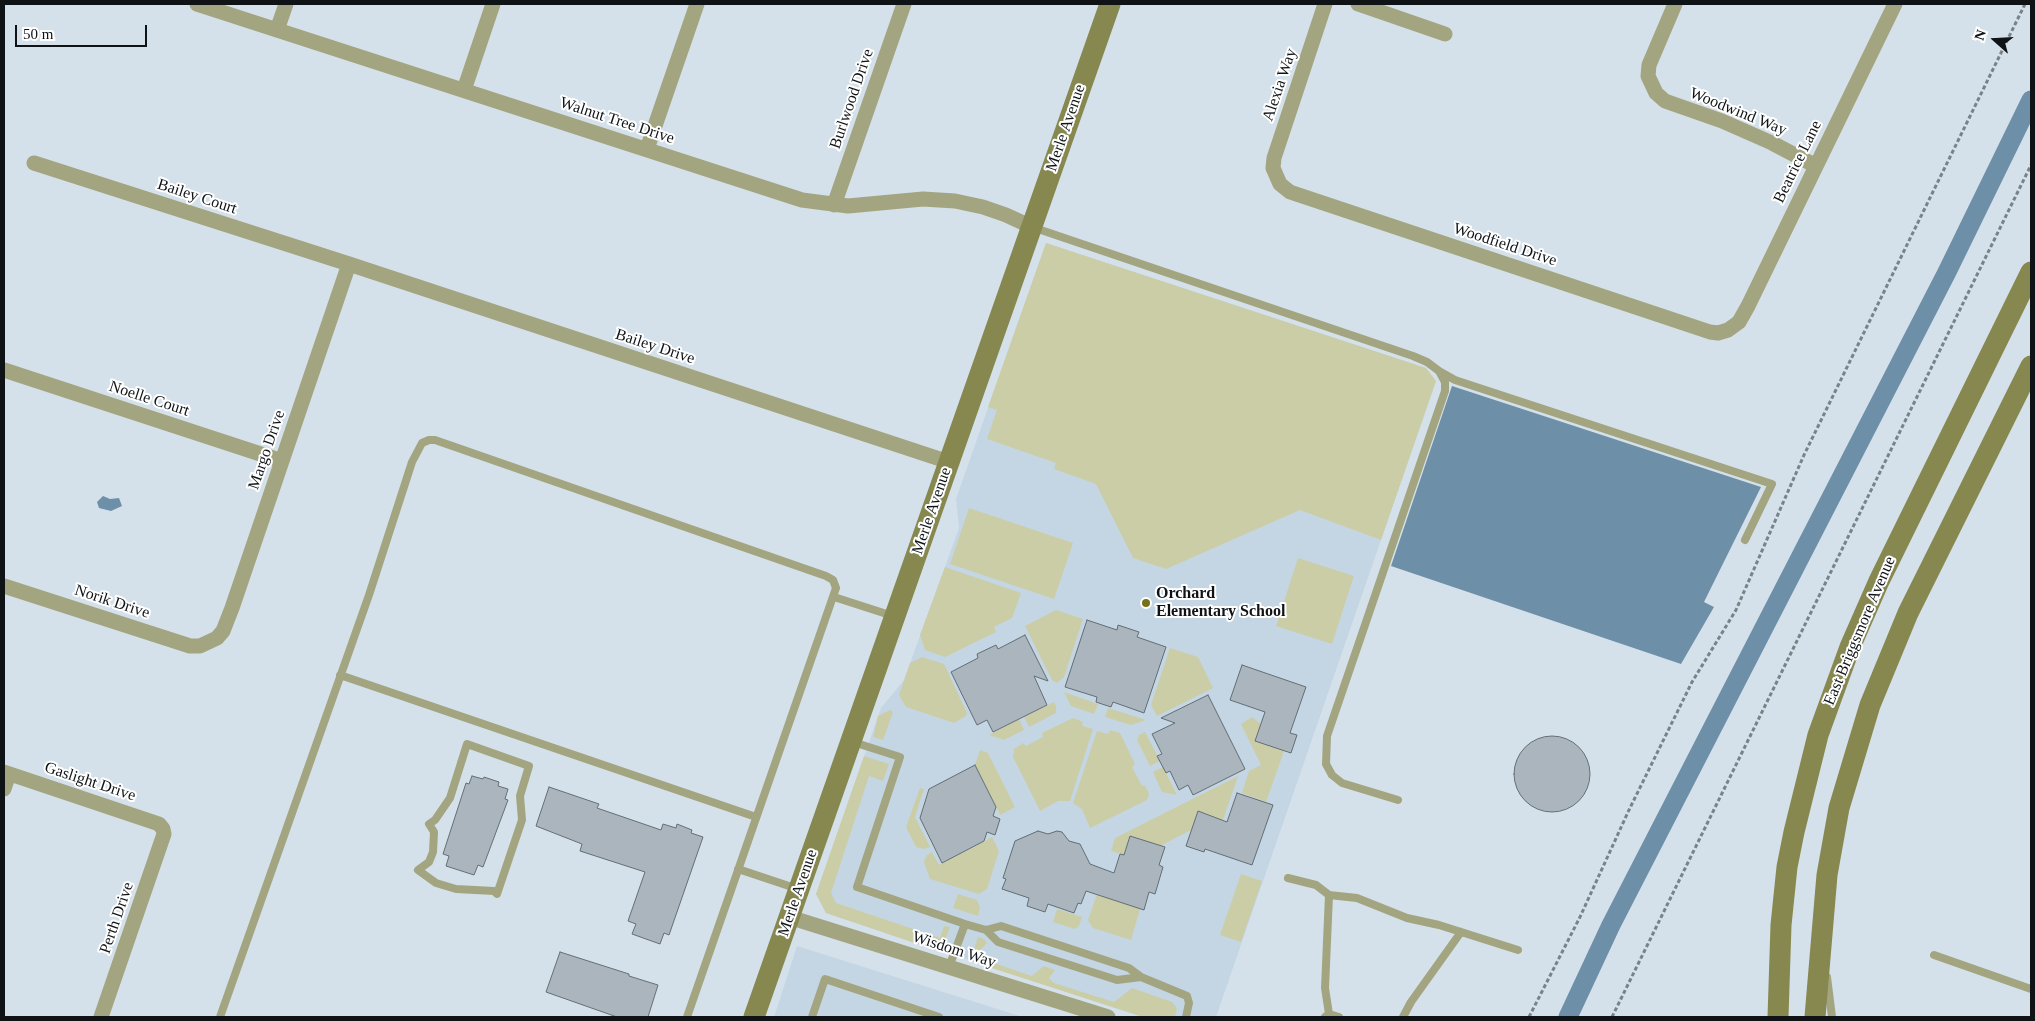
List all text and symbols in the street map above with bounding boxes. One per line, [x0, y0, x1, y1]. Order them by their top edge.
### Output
scale bar [18, 15, 150, 47]
north arrow [1970, 15, 2020, 65]
text: 50 m [23, 26, 53, 42]
text: N [1972, 28, 1989, 42]
street label: Alexia Way [1259, 46, 1301, 124]
street label: Burlwood Drive [826, 47, 878, 151]
street label: Merle Avenue [1042, 82, 1090, 174]
street label: Woodwind Way [1687, 84, 1789, 140]
street label: Walnut Tree Drive [557, 93, 677, 149]
street label: Beatrice Lane [1770, 118, 1826, 206]
street label: Bailey Court [155, 175, 239, 219]
street label: Woodfield Drive [1451, 219, 1559, 271]
street label: Bailey Drive [613, 325, 697, 369]
street label: Noelle Court [107, 377, 191, 421]
street label: Margo Drive [244, 408, 290, 492]
street label: Merle Avenue [908, 465, 956, 557]
street label: East Briggsmore Avenue [1820, 554, 1900, 708]
street label: Norik Drive [72, 581, 152, 623]
place label: Orchard Elementary School [1156, 584, 1285, 622]
marker: Orchard Elementary School [1140, 597, 1152, 609]
street label: Gaslight Drive [42, 758, 138, 806]
street label: Merle Avenue [774, 847, 822, 939]
street label: Perth Drive [96, 880, 138, 956]
street label: Wisdom Way [910, 928, 998, 972]

